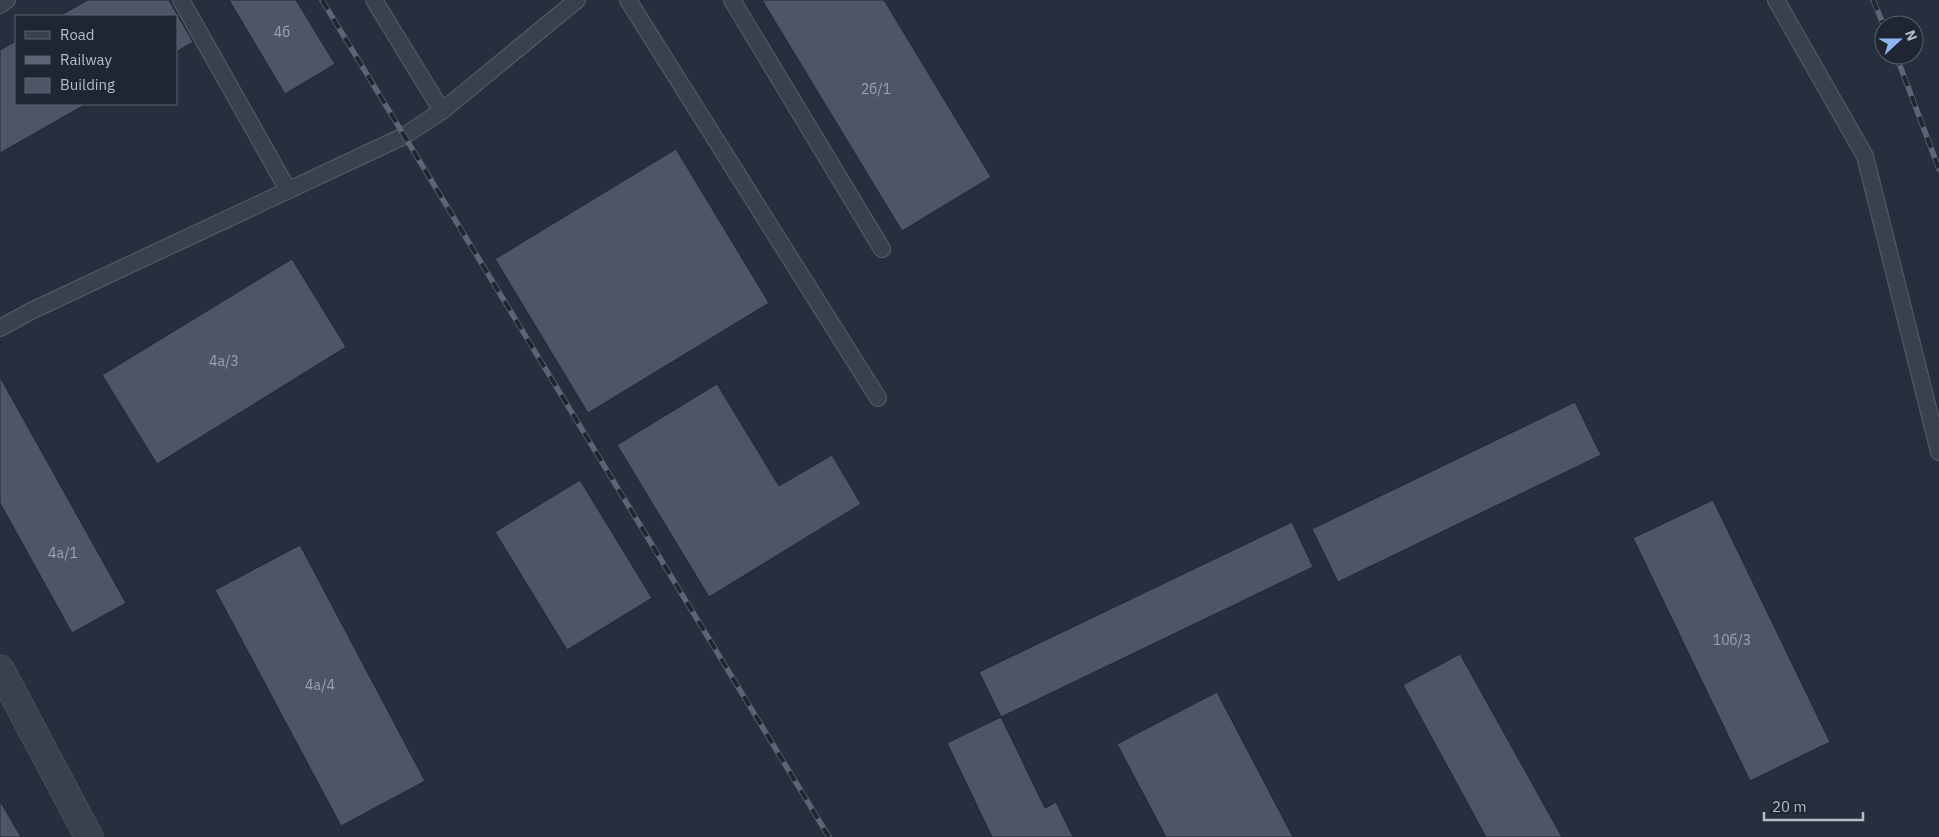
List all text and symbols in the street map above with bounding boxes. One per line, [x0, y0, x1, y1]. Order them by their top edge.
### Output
legend [15, 15, 178, 105]
north arrow [1874, 15, 1924, 65]
house number: 4б [274, 23, 290, 41]
text: Road [60, 25, 95, 44]
text: N [1901, 27, 1921, 43]
text: Railway [60, 50, 113, 69]
text: Building [60, 75, 115, 94]
house number: 2б/1 [861, 80, 891, 98]
house number: 4а/3 [209, 352, 239, 370]
house number: 4а/1 [48, 544, 78, 562]
house number: 10б/3 [1713, 631, 1751, 649]
house number: 4а/4 [305, 676, 335, 694]
scale bar [1764, 790, 1863, 822]
text: 20 m [1772, 797, 1807, 816]

